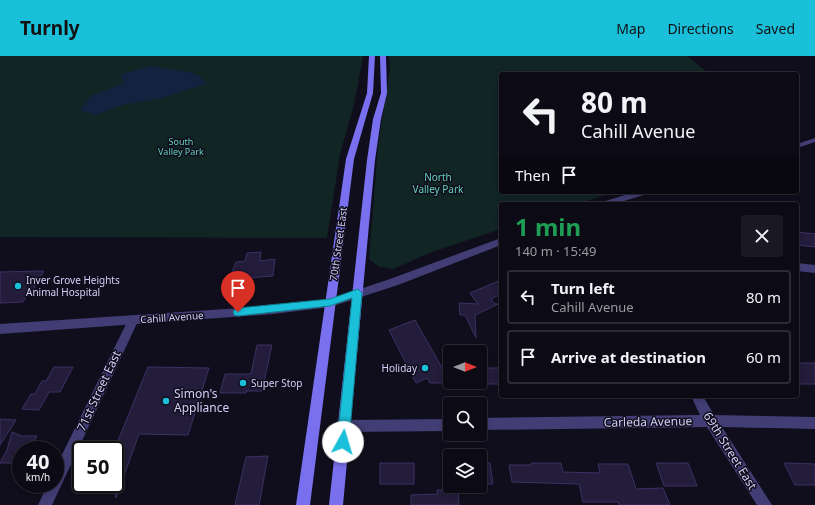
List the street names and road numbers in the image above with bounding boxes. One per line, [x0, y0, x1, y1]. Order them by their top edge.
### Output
street label: 70th Street East [326, 206, 350, 282]
street label: Cahill Avenue [140, 308, 205, 326]
street label: 71st Street East [72, 347, 125, 434]
street label: 69th Street East [700, 409, 761, 493]
street label: Carleda Avenue [604, 412, 693, 431]

